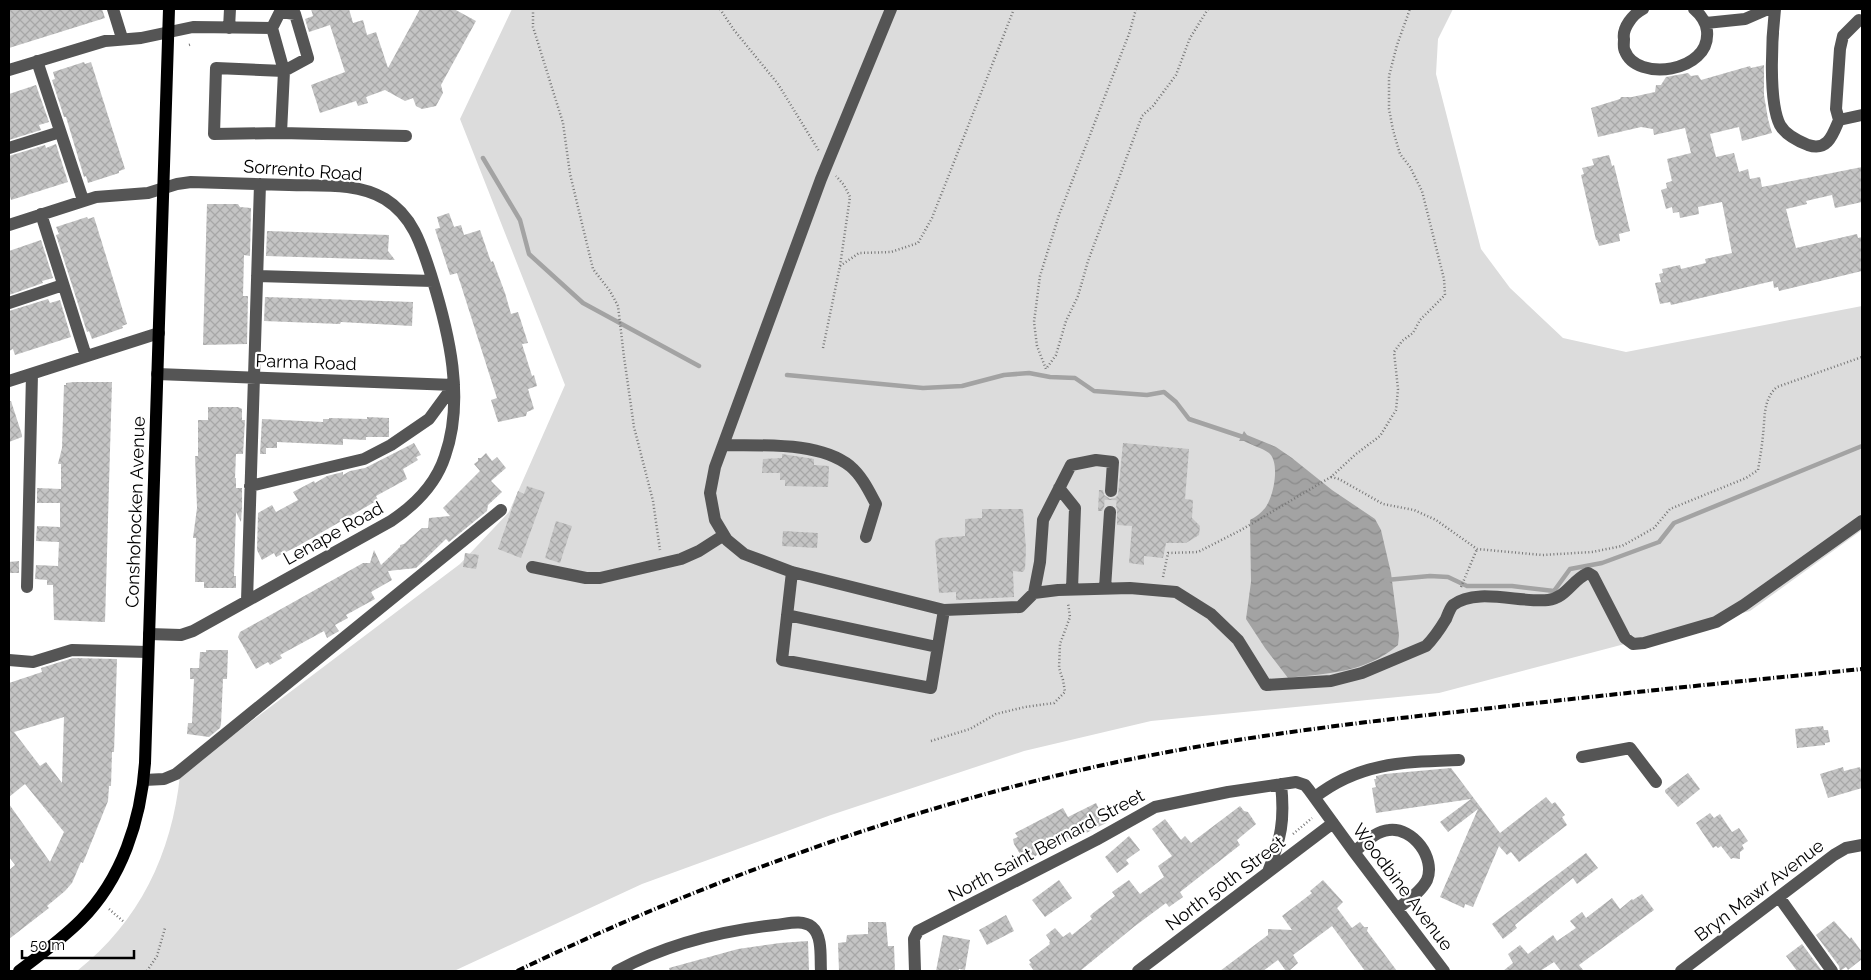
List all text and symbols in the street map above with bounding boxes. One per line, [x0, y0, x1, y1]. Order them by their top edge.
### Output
street label: Sorrento Road [243, 155, 363, 185]
street label: Parma Road [255, 350, 357, 374]
street label: Conshohocken Avenue [121, 415, 149, 608]
street label: Lenape Road [280, 497, 386, 569]
street label: North Saint Bernard Street [945, 784, 1147, 906]
street label: Woodbine Avenue [1348, 819, 1458, 955]
street label: North 50th Street [1161, 831, 1289, 935]
street label: Bryn Mawr Avenue [1690, 834, 1828, 945]
scale bar [22, 928, 135, 960]
text: 50 m [30, 936, 65, 954]

